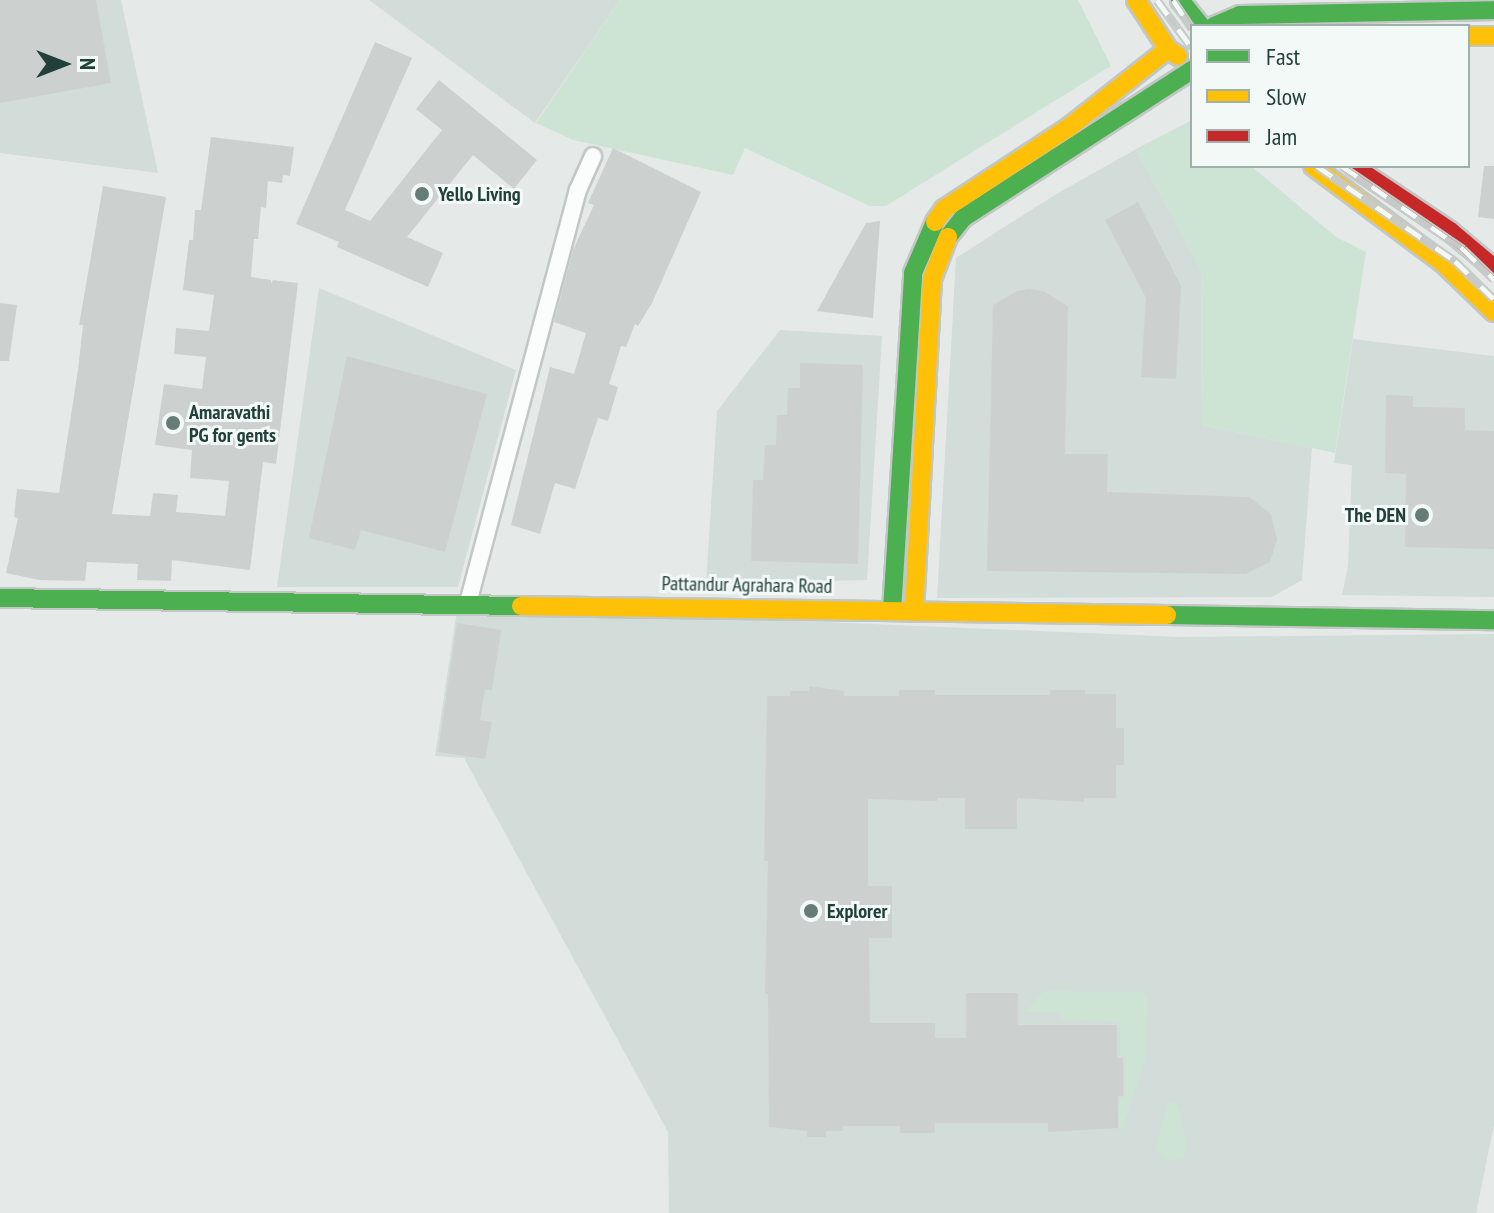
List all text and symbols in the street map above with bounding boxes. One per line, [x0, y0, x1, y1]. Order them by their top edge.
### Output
north arrow [24, 24, 104, 104]
legend [1190, 24, 1470, 168]
text: Fast [1266, 41, 1300, 72]
text: N [74, 58, 102, 70]
text: Slow [1266, 81, 1306, 112]
text: Jam [1266, 121, 1297, 152]
place label: Yello Living [438, 182, 521, 206]
marker: Yello Living [413, 185, 431, 203]
place label: Amaravathi PG for gents [189, 400, 276, 447]
marker: Amaravathi PG for gents [164, 414, 182, 432]
place label: The DEN [1345, 503, 1406, 527]
marker: The DEN [1413, 506, 1431, 524]
street label: Pattandur Agrahara Road [661, 572, 833, 598]
place label: Explorer [827, 899, 887, 923]
marker: Explorer [802, 902, 820, 920]

